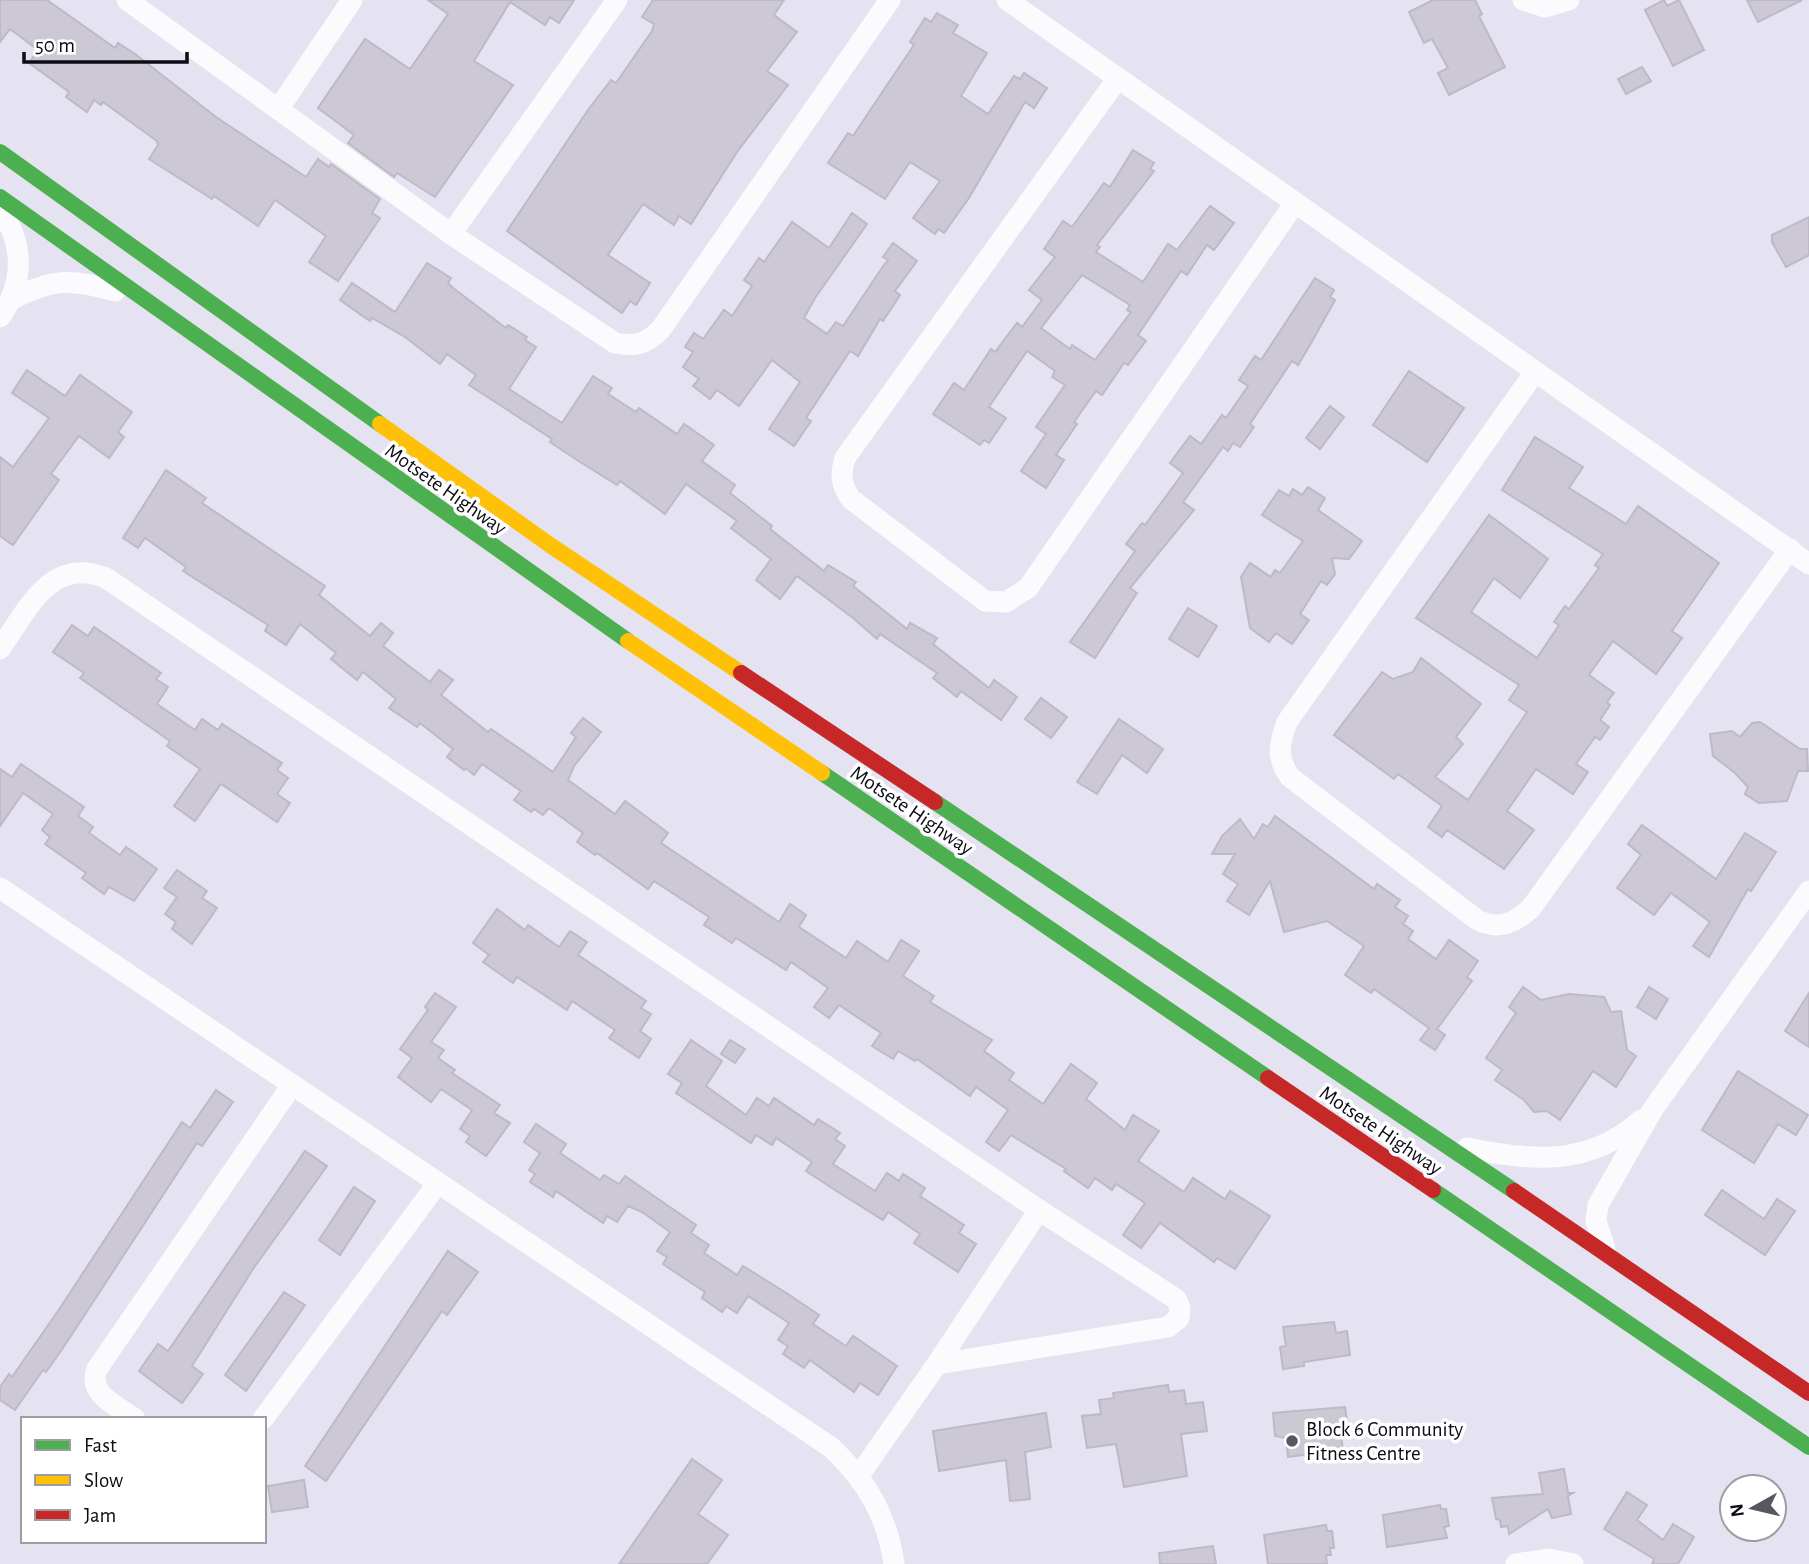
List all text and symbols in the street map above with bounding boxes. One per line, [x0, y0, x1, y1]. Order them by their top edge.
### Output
scale bar [24, 21, 187, 65]
text: 50 m [35, 35, 75, 56]
street label: Motsete Highway [381, 440, 510, 539]
street label: Motsete Highway [847, 762, 977, 859]
street label: Motsete Highway [1316, 1082, 1446, 1179]
legend [21, 1417, 266, 1543]
place label: Block 6 Community Fitness Centre [1306, 1419, 1463, 1464]
marker: Block 6 Community Fitness Centre [1284, 1433, 1300, 1449]
text: Fast [84, 1435, 117, 1456]
text: Slow [84, 1470, 123, 1491]
north arrow [1718, 1473, 1788, 1543]
text: N [1727, 1502, 1748, 1518]
text: Jam [84, 1505, 116, 1526]

